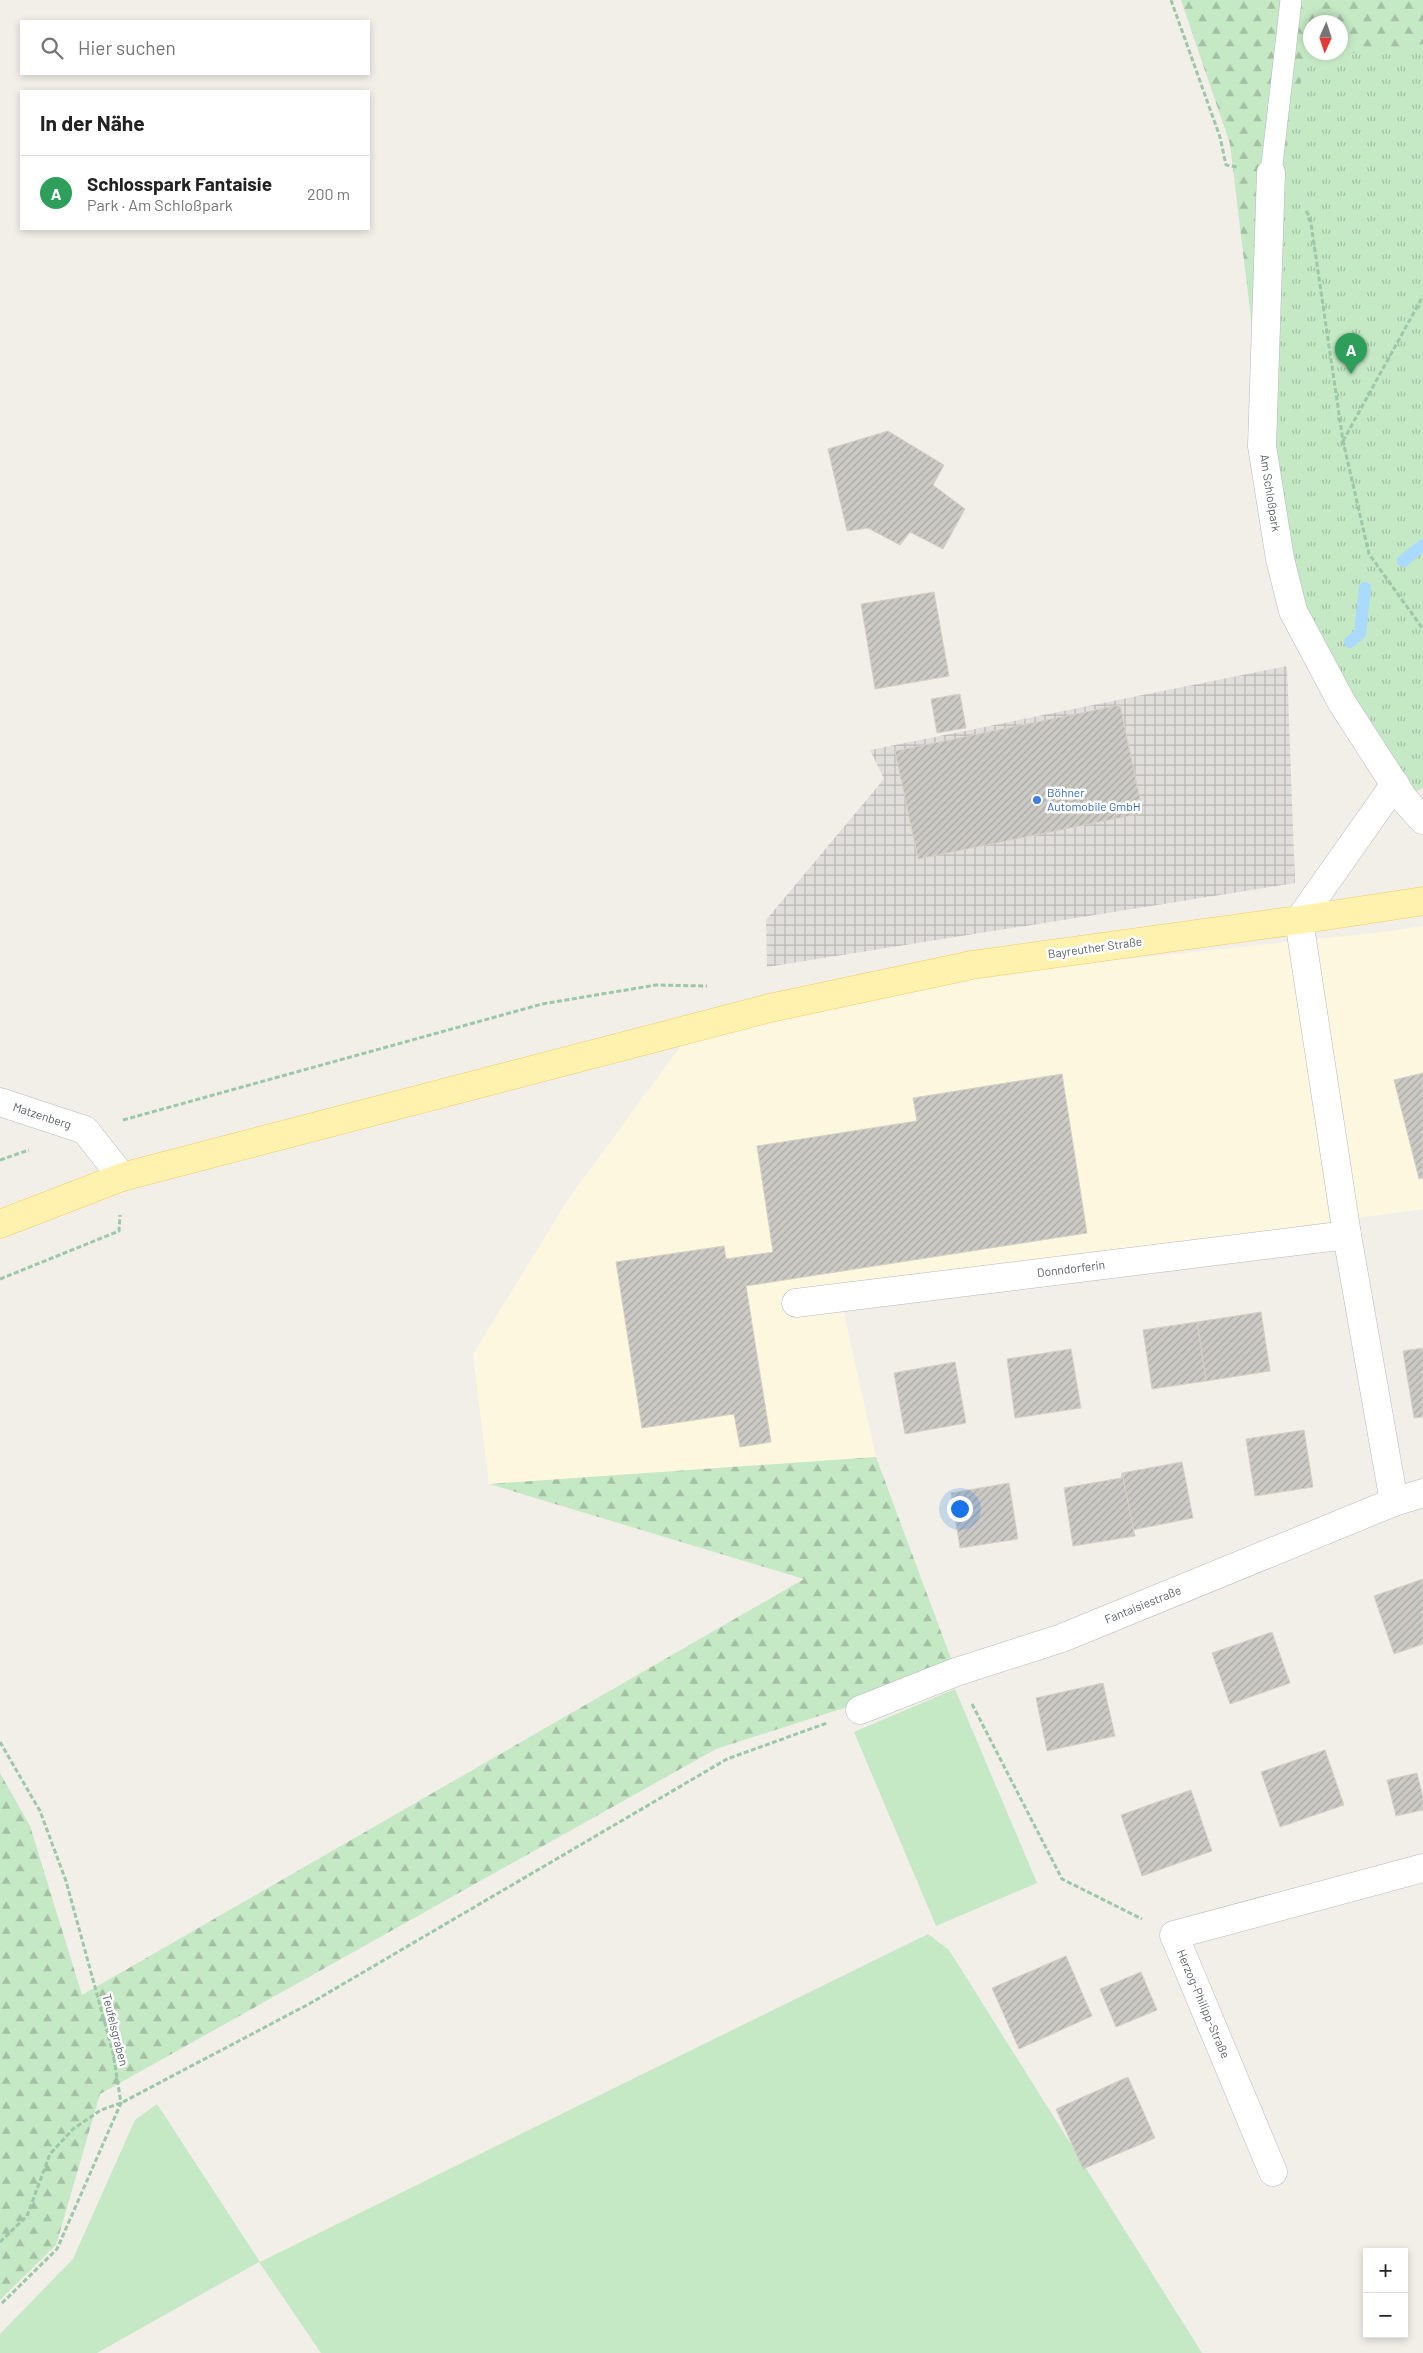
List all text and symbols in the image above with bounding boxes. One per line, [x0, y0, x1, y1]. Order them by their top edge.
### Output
north arrow [1303, 15, 1348, 60]
search box [20, 20, 370, 75]
icon: search [38, 34, 66, 62]
text: Hier suchen [78, 36, 176, 59]
text: In der Nähe [40, 110, 145, 135]
text: Schlosspark Fantaisie [87, 172, 272, 195]
text: A [51, 184, 61, 203]
text: 200 m [307, 184, 350, 203]
text: Park · Am Schloßpark [87, 195, 233, 214]
pin: A [1335, 333, 1367, 374]
street label: Am Schloßpark [1258, 453, 1284, 533]
place label: Böhner Automobile GmbH [1047, 785, 1141, 813]
marker: Böhner Automobile GmbH [1031, 794, 1043, 806]
street label: Bayreuther Straße [1047, 933, 1143, 961]
street label: Matzenberg [11, 1099, 73, 1131]
street label: Donndorferin [1036, 1257, 1106, 1279]
your location [947, 1496, 973, 1522]
street label: Fantaisiestraße [1102, 1582, 1183, 1626]
street label: Herzog-Philipp-Straße [1175, 1947, 1233, 2060]
street label: Teufelsgraben [100, 1992, 132, 2067]
map controls [1363, 2248, 1408, 2338]
button: + [1363, 2248, 1408, 2293]
button: − [1363, 2293, 1408, 2338]

